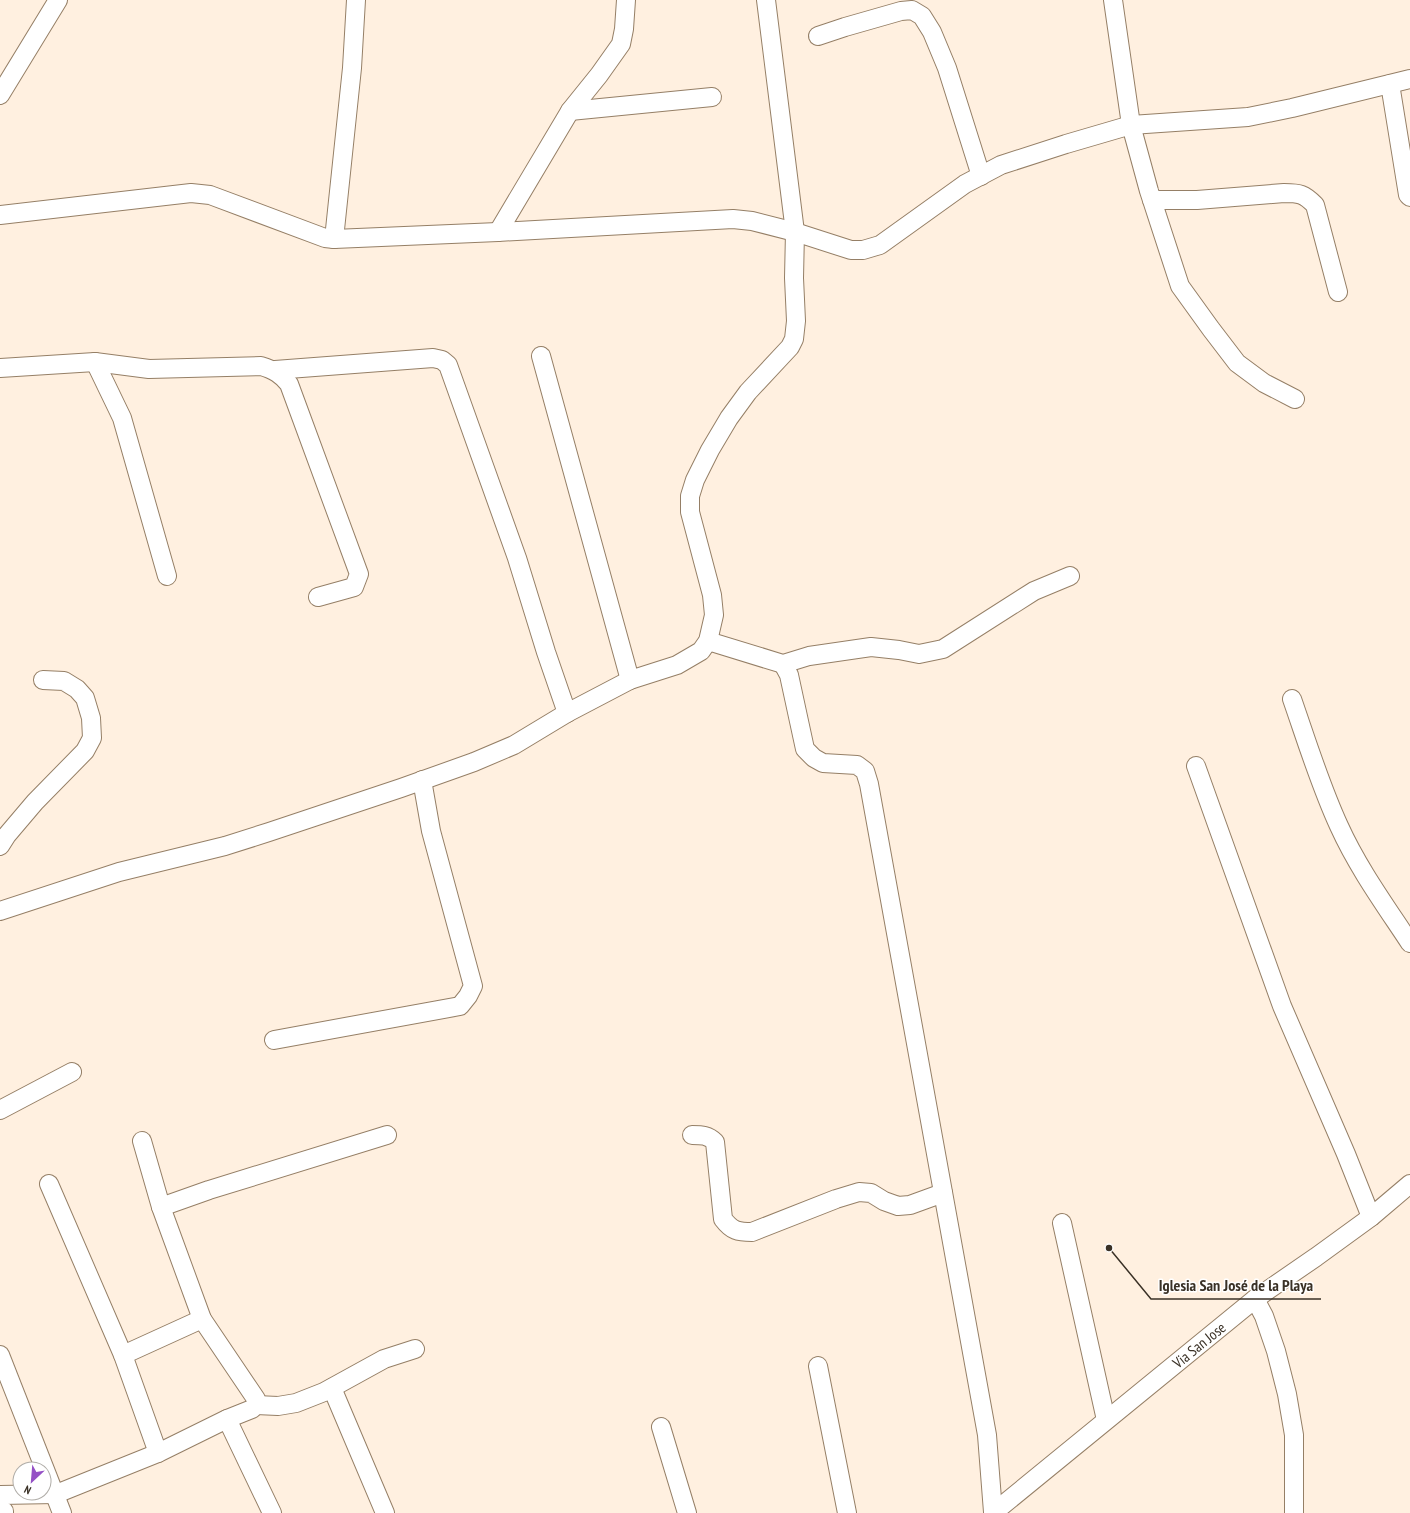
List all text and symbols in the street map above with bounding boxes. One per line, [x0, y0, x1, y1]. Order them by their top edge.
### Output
callout: Iglesia San José de la Playa [1151, 1271, 1321, 1299]
text: Iglesia San José de la Playa [1159, 1275, 1314, 1295]
street label: Via San Jose [1168, 1318, 1229, 1373]
north arrow [12, 1461, 52, 1501]
text: N [22, 1482, 33, 1498]

